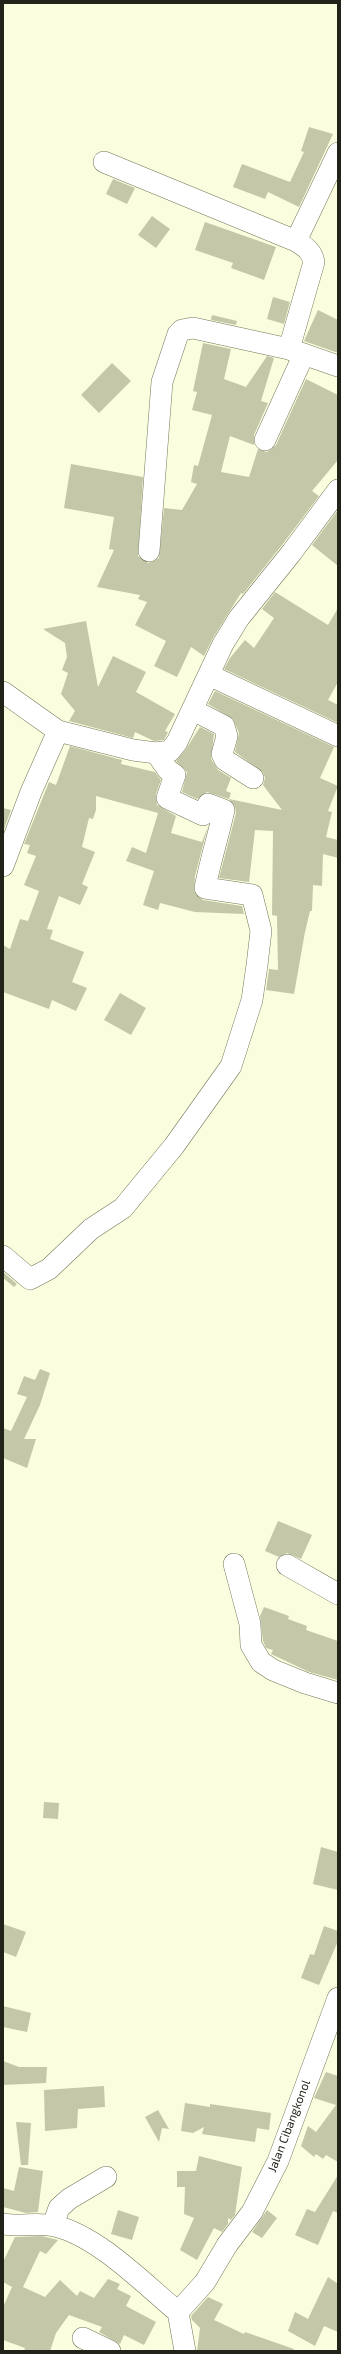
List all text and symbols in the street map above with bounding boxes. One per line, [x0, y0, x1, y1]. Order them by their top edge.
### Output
street label: Jalan Cibangkonol [265, 2078, 313, 2174]

